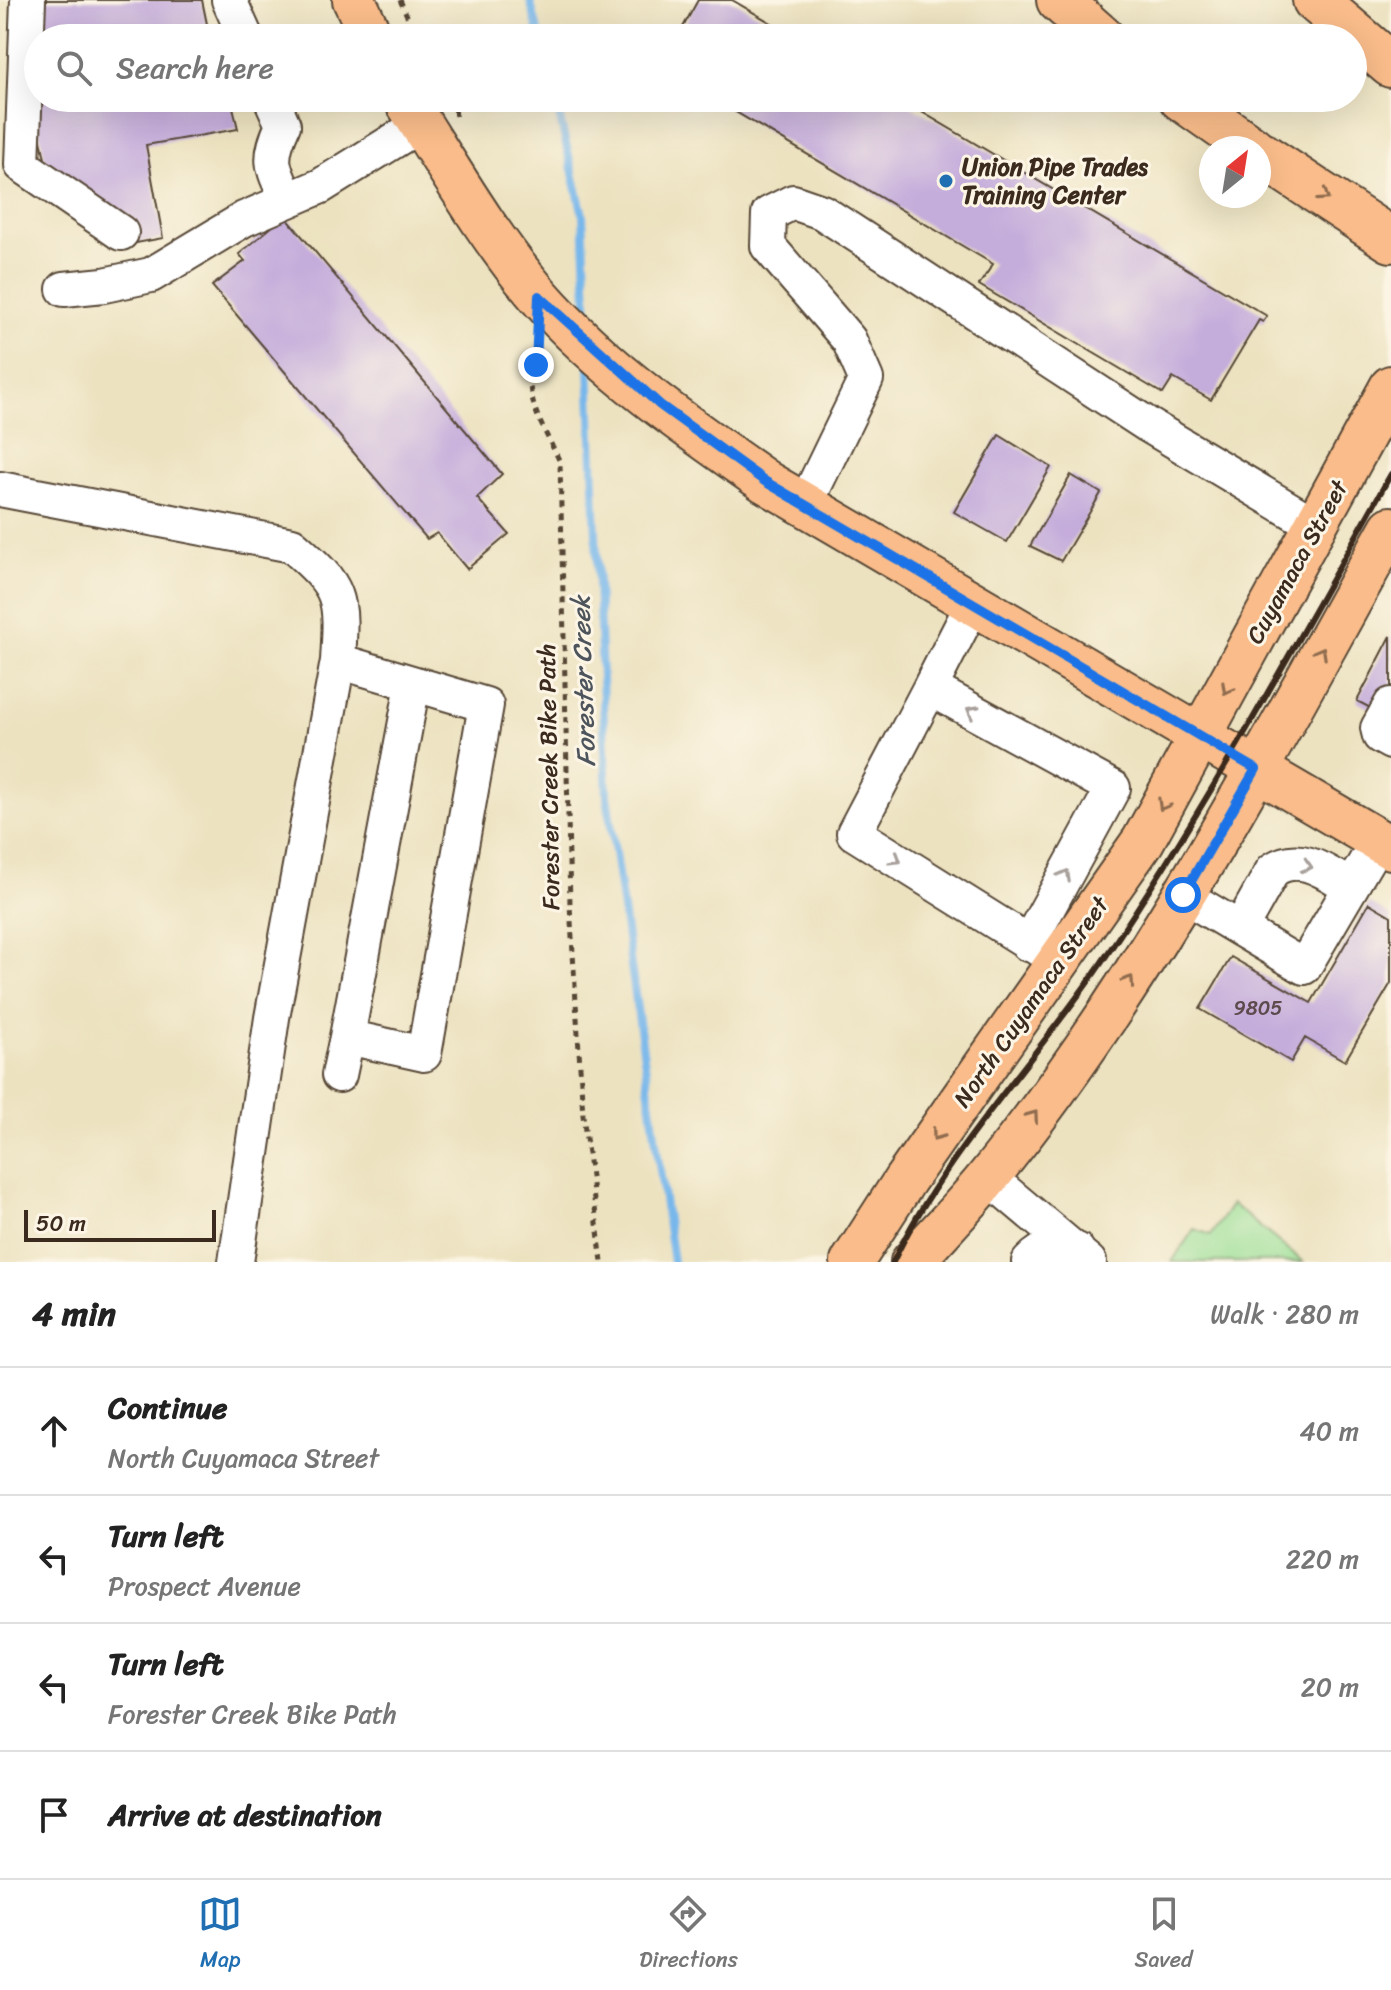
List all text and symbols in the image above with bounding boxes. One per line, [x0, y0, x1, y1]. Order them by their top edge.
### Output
search box [24, 24, 1367, 112]
text: Search here [116, 41, 274, 95]
icon: search [52, 46, 96, 90]
north arrow [1199, 136, 1271, 208]
place label: Union Pipe Trades Training Center [962, 146, 1149, 216]
marker: Union Pipe Trades Training Center [937, 172, 955, 190]
one-way arrow [1315, 186, 1330, 201]
route end [518, 347, 554, 383]
street label: Cuyamaca Street [1234, 471, 1360, 652]
water label: Forester Creek [557, 592, 609, 767]
street label: Forester Creek Bike Path [526, 643, 572, 911]
one-way arrow [1312, 646, 1327, 660]
one-way arrow [1221, 680, 1237, 694]
one-way arrow [966, 705, 981, 721]
one-way arrow [1157, 796, 1173, 810]
one-way arrow [887, 850, 902, 865]
one-way arrow [1300, 857, 1314, 873]
one-way arrow [1056, 869, 1071, 883]
route start [1165, 877, 1201, 913]
street label: North Cuyamaca Street [942, 886, 1121, 1116]
one-way arrow [1119, 975, 1134, 989]
house number: 9805 [1233, 991, 1283, 1026]
one-way arrow [1024, 1111, 1038, 1125]
one-way arrow [933, 1126, 947, 1140]
text: 50 m [36, 1204, 86, 1243]
scale bar [24, 1206, 216, 1242]
text: 4 min [32, 1284, 116, 1344]
text: Walk · 280 m [1210, 1291, 1359, 1337]
text: Continue [108, 1381, 227, 1435]
text: 40 m [1300, 1408, 1359, 1454]
icon: ahead [32, 1409, 76, 1453]
text: North Cuyamaca Street [108, 1435, 379, 1481]
text: Turn left [108, 1509, 224, 1563]
text: 220 m [1286, 1536, 1359, 1582]
icon: left [32, 1537, 76, 1581]
text: Prospect Avenue [108, 1563, 301, 1609]
text: Turn left [108, 1637, 224, 1691]
text: 20 m [1301, 1664, 1359, 1710]
icon: left [32, 1665, 76, 1709]
text: Forester Creek Bike Path [108, 1691, 397, 1737]
text: Arrive at destination [108, 1788, 382, 1842]
icon: arrive [32, 1793, 76, 1837]
tab: Map [198, 1892, 242, 1979]
tab: Directions [639, 1892, 738, 1979]
tab: Saved [1135, 1892, 1193, 1979]

